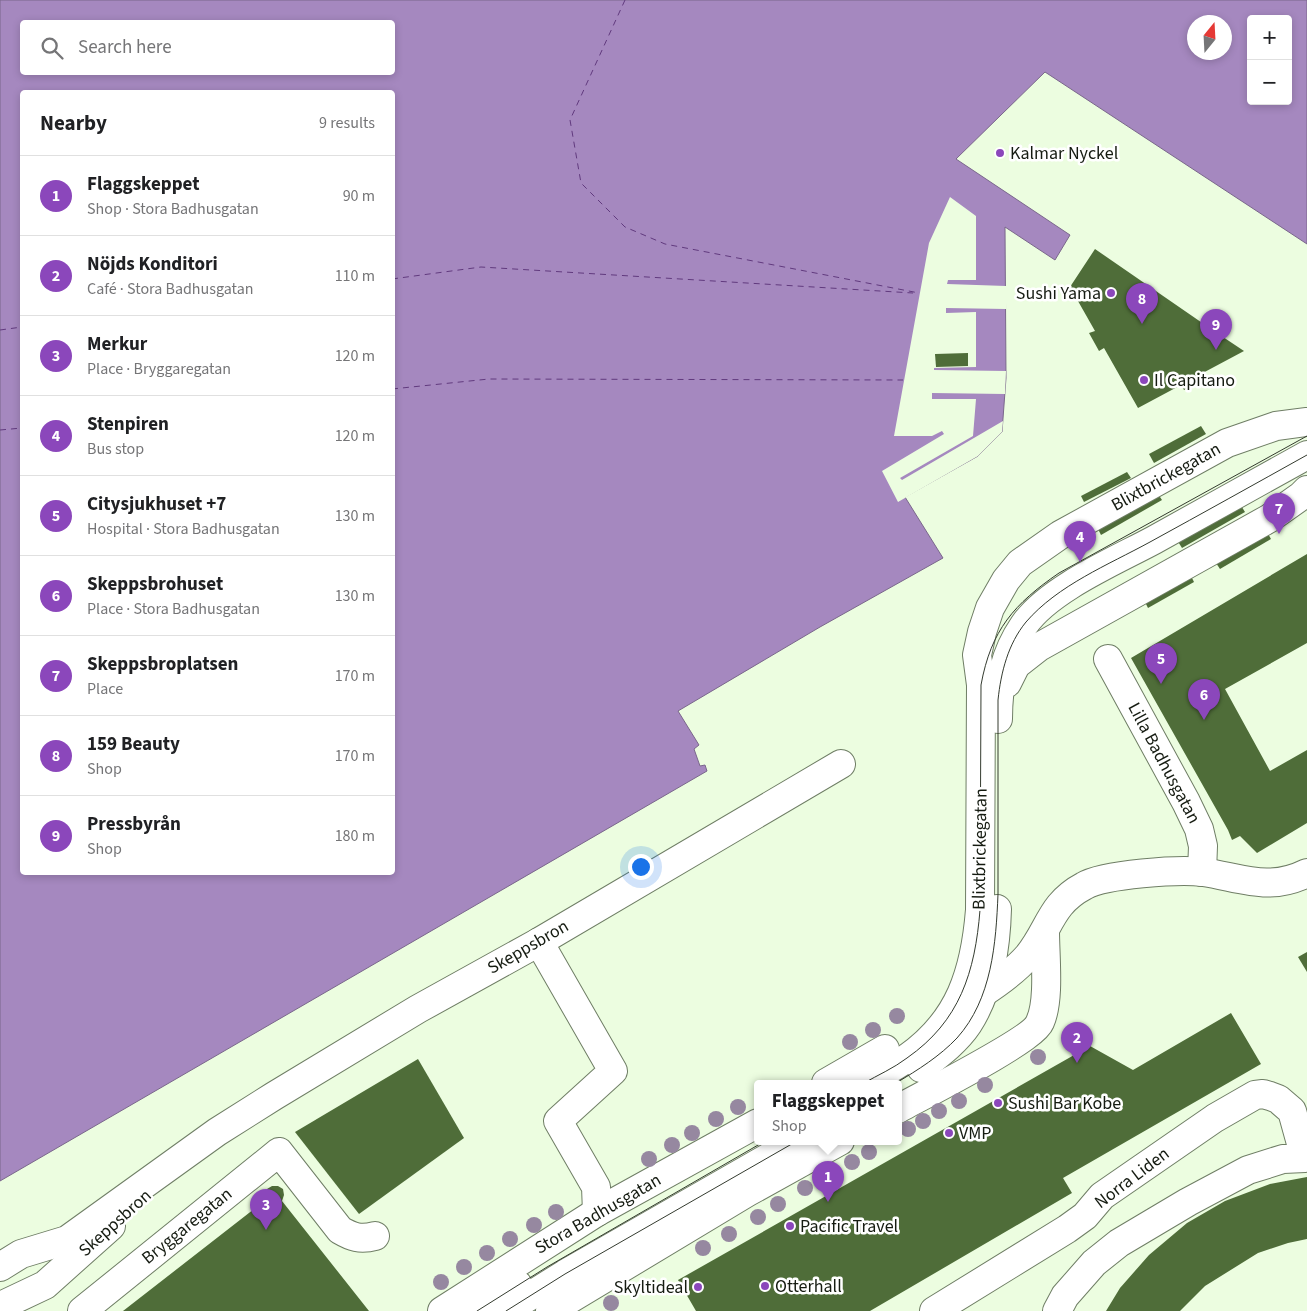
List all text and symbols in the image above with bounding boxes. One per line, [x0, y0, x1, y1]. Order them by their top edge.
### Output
north arrow [1187, 15, 1232, 60]
map controls [1247, 15, 1292, 105]
button: + [1247, 15, 1292, 60]
search box [20, 20, 395, 75]
icon: search [38, 34, 66, 62]
text: Search here [78, 34, 172, 61]
button: − [1247, 60, 1292, 105]
text: Nearby [40, 108, 107, 138]
text: 9 results [319, 112, 375, 134]
place label: Kalmar Nyckel [1010, 141, 1118, 166]
marker: Kalmar Nyckel [994, 147, 1006, 159]
text: Flaggskeppet [87, 171, 200, 198]
text: 1 [52, 185, 60, 207]
text: 90 m [343, 185, 375, 207]
text: Shop · Stora Badhusgatan [87, 198, 259, 220]
text: Nöjds Konditori [87, 251, 218, 278]
text: 2 [52, 265, 60, 287]
text: 110 m [335, 265, 375, 287]
text: Café · Stora Badhusgatan [87, 278, 254, 300]
place label: Sushi Yama [1016, 281, 1101, 306]
pin: 8 [1126, 283, 1158, 324]
marker: Sushi Yama [1105, 287, 1117, 299]
pin: 9 [1200, 309, 1232, 350]
text: Merkur [87, 331, 147, 358]
text: 3 [52, 345, 60, 367]
text: 120 m [335, 345, 375, 367]
text: Place · Bryggaregatan [87, 358, 231, 380]
place label: Il Capitano [1154, 368, 1235, 393]
marker: Il Capitano [1138, 374, 1150, 386]
text: Stenpiren [87, 411, 169, 438]
text: 4 [52, 425, 60, 447]
text: 120 m [335, 425, 375, 447]
street label: Blixtbrickegatan [1107, 437, 1225, 517]
text: Bus stop [87, 438, 144, 460]
text: Citysjukhuset +7 [87, 491, 226, 518]
pin: 7 [1263, 493, 1295, 534]
text: 5 [52, 505, 60, 527]
text: 130 m [335, 505, 375, 527]
text: Hospital · Stora Badhusgatan [87, 518, 280, 540]
pin: 4 [1064, 521, 1096, 562]
text: Skeppsbrohuset [87, 571, 223, 598]
text: 6 [52, 585, 60, 607]
text: 130 m [335, 585, 375, 607]
text: Place · Stora Badhusgatan [87, 598, 260, 620]
pin: 5 [1145, 643, 1177, 684]
text: Skeppsbroplatsen [87, 651, 238, 678]
text: 7 [52, 665, 60, 687]
text: 170 m [335, 665, 375, 687]
text: Place [87, 678, 123, 700]
pin: 6 [1188, 679, 1220, 720]
street label: Lilla Badhusgatan [1122, 698, 1206, 828]
text: 159 Beauty [87, 731, 180, 758]
text: 8 [52, 745, 60, 767]
text: 170 m [335, 745, 375, 767]
text: Shop [87, 758, 122, 780]
street label: Blixtbrickegatan [966, 788, 994, 910]
text: Pressbyrån [87, 811, 181, 838]
text: 9 [52, 825, 60, 847]
text: 180 m [335, 825, 375, 847]
text: Shop [87, 838, 122, 860]
your location [628, 854, 654, 880]
street label: Skeppsbron [483, 914, 573, 980]
pin: 2 [1061, 1022, 1093, 1063]
popup [754, 1080, 902, 1145]
text: Flaggskeppet [772, 1088, 884, 1115]
place label: Sushi Bar Kobe [1008, 1091, 1121, 1116]
marker: Sushi Bar Kobe [992, 1097, 1004, 1109]
text: Shop [772, 1115, 807, 1137]
place label: VMP [959, 1121, 992, 1146]
marker: VMP [943, 1127, 955, 1139]
street label: Norra Liden [1089, 1142, 1175, 1214]
pin: 1 [812, 1161, 844, 1202]
street label: Stora Badhusgatan [530, 1168, 666, 1260]
street label: Bryggaregatan [137, 1182, 237, 1270]
street label: Skeppsbron [73, 1184, 157, 1262]
pin: 3 [250, 1189, 282, 1230]
place label: Pacific Travel [800, 1214, 898, 1239]
marker: Pacific Travel [784, 1220, 796, 1232]
place label: Otterhall [775, 1274, 842, 1299]
place label: Skyltideal [614, 1275, 688, 1300]
marker: Otterhall [759, 1280, 771, 1292]
marker: Skyltideal [692, 1281, 704, 1293]

